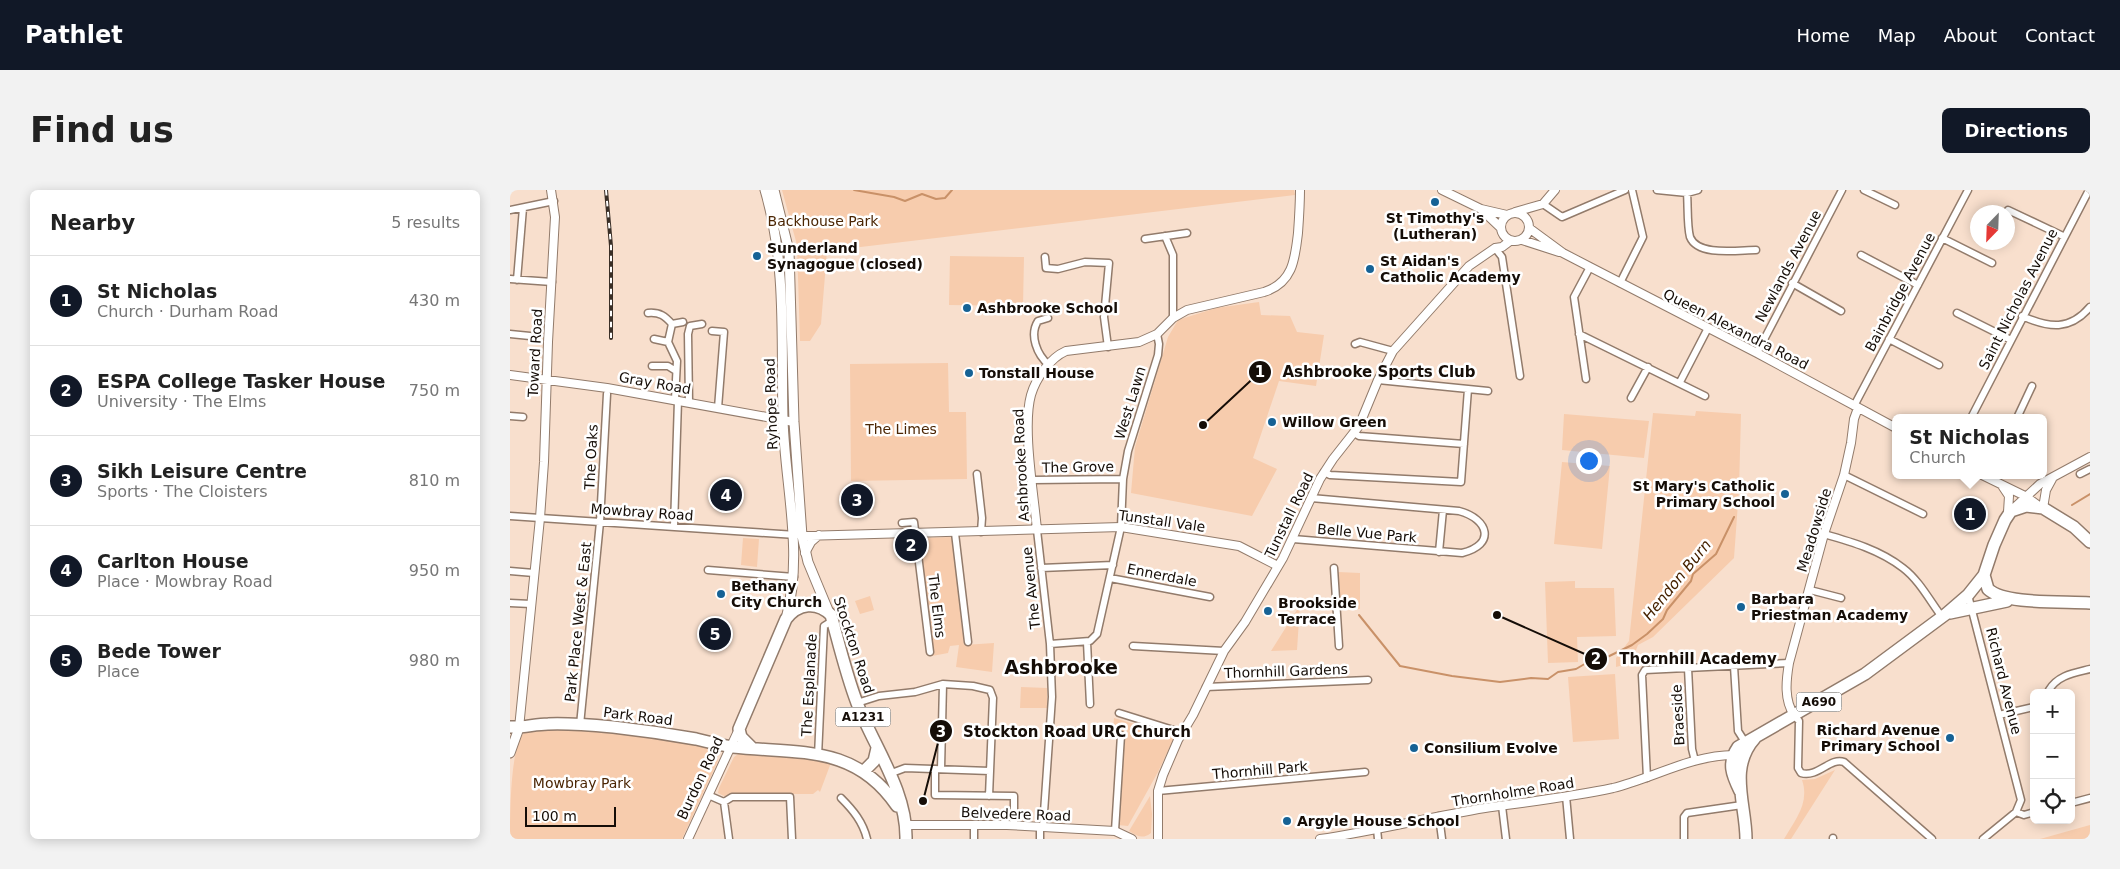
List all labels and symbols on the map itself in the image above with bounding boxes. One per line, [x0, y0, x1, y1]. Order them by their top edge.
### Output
marker: St Timothy's (Lutheran) [1429, 196, 1441, 208]
north arrow [1970, 205, 2015, 250]
street label: Newlands Avenue [1752, 207, 1824, 325]
place label: St Timothy's (Lutheran) [1386, 210, 1484, 242]
park label: Backhouse Park [768, 213, 879, 229]
street label: Saint Nicholas Avenue [1975, 226, 2061, 372]
street label: Bainbridge Avenue [1862, 230, 1938, 354]
place label: Sunderland Synagogue (closed) [767, 240, 923, 272]
marker: Sunderland Synagogue (closed) [751, 250, 763, 262]
place label: St Aidan's Catholic Academy [1380, 253, 1521, 285]
marker: St Aidan's Catholic Academy [1364, 263, 1376, 275]
street label: Queen Alexandra Road [1661, 285, 1811, 373]
place label: Ashbrooke School [977, 300, 1118, 316]
marker: Ashbrooke School [961, 302, 973, 314]
street label: Toward Road [525, 308, 545, 399]
callout: Ashbrooke Sports Club [1247, 357, 1485, 387]
street label: Ryhope Road [761, 358, 781, 450]
text: 1 [1255, 363, 1265, 381]
text: Ashbrooke Sports Club [1282, 363, 1476, 381]
place label: Tonstall House [979, 365, 1094, 381]
street label: West Lawn [1111, 365, 1149, 441]
marker: Tonstall House [963, 367, 975, 379]
street label: Gray Road [618, 369, 692, 397]
street label: Ashbrooke Road [1010, 408, 1032, 522]
place label: Willow Green [1282, 414, 1387, 430]
marker: Willow Green [1266, 416, 1278, 428]
park label: The Limes [864, 421, 937, 437]
street label: The Oaks [581, 424, 601, 491]
your location [1576, 448, 1602, 474]
street label: The Grove [1041, 458, 1114, 476]
street label: Tunstall Road [1261, 470, 1317, 561]
pin: 4 [710, 476, 742, 514]
place label: St Mary's Catholic Primary School [1633, 478, 1775, 510]
pin: 3 [841, 481, 873, 519]
street label: Meadowside [1794, 486, 1834, 574]
marker: St Mary's Catholic Primary School [1779, 488, 1791, 500]
pin: 1 [1954, 495, 1986, 533]
street label: Mowbray Road [590, 500, 694, 524]
street label: Tunstall Vale [1117, 507, 1206, 535]
street label: Belle Vue Park [1317, 521, 1418, 545]
pin: 2 [895, 526, 927, 564]
water label: Hendon Burn [1639, 536, 1715, 624]
street label: Park Place West & East [562, 541, 594, 703]
street label: The Avenue [1019, 546, 1043, 631]
street label: Ennerdale [1126, 560, 1198, 590]
street label: The Elms [925, 572, 949, 639]
place label: Bethany City Church [731, 578, 822, 610]
marker: Bethany City Church [715, 588, 727, 600]
place label: Barbara Priestman Academy [1751, 591, 1908, 623]
street label: Stockton Road [831, 594, 877, 696]
place label: Brookside Terrace [1278, 595, 1357, 627]
marker: Barbara Priestman Academy [1735, 601, 1747, 613]
marker: Brookside Terrace [1262, 605, 1274, 617]
pin: 5 [699, 615, 731, 653]
street label: Richard Avenue [1983, 626, 2025, 736]
street label: The Esplanade [798, 633, 820, 738]
callout: Thornhill Academy [1584, 644, 1786, 674]
text: 2 [1591, 650, 1601, 668]
text: Thornhill Academy [1619, 650, 1777, 668]
district label: Ashbrooke [1004, 656, 1118, 678]
street label: Thornhill Gardens [1223, 661, 1348, 681]
street label: Braeside [1668, 684, 1688, 746]
road number: A690 [1796, 692, 1842, 712]
street label: Park Road [602, 704, 674, 728]
road number: A1231 [836, 708, 890, 726]
callout: Stockton Road URC Church [928, 716, 1201, 746]
place label: Richard Avenue Primary School [1817, 722, 1940, 754]
text: 3 [936, 723, 946, 741]
text: Stockton Road URC Church [963, 723, 1191, 741]
marker: Richard Avenue Primary School [1944, 732, 1956, 744]
street label: Burdon Road [674, 734, 726, 822]
place label: Consilium Evolve [1424, 740, 1558, 756]
marker: Consilium Evolve [1408, 742, 1420, 754]
street label: Thornhill Park [1211, 758, 1309, 782]
street label: Thornholme Road [1450, 774, 1575, 810]
park label: Mowbray Park [533, 775, 632, 791]
scale bar [525, 804, 616, 827]
street label: Belvedere Road [961, 804, 1071, 824]
place label: Argyle House School [1297, 813, 1459, 829]
marker: Argyle House School [1281, 815, 1293, 827]

